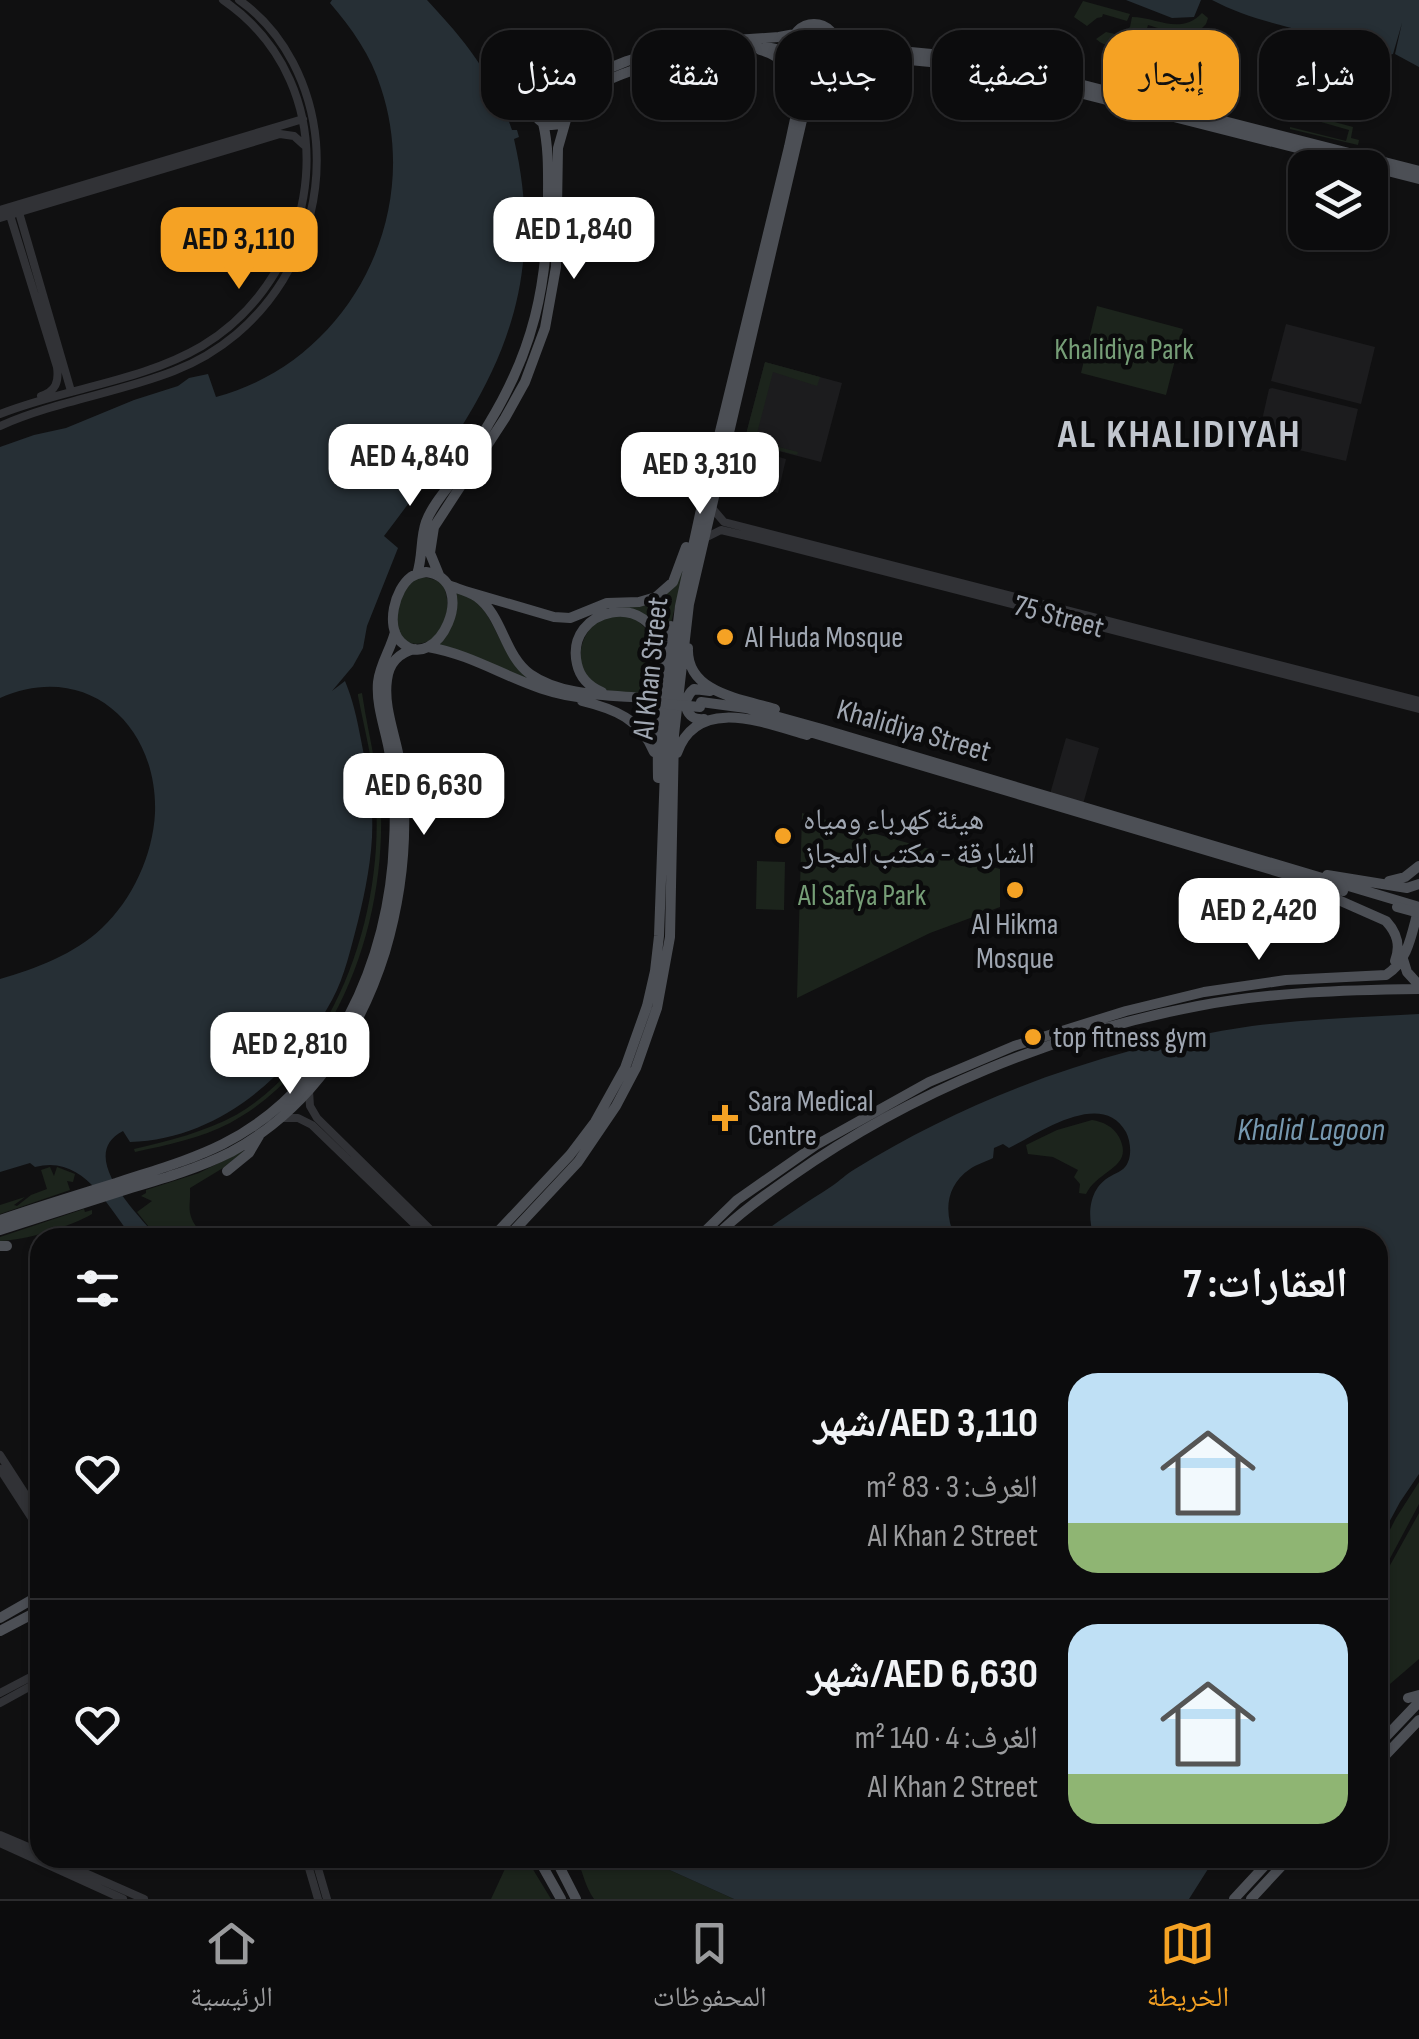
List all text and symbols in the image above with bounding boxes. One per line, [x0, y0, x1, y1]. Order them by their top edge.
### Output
chip: منزل [481, 30, 612, 120]
chip: شقة [632, 30, 755, 120]
chip: جديد [775, 30, 912, 120]
chip: تصفية [932, 30, 1083, 120]
chip: إيجار [1103, 30, 1239, 120]
chip: شراء [1259, 30, 1390, 120]
map controls [1288, 150, 1388, 250]
button: layers [1288, 150, 1388, 250]
pin: AED 1,840 [460, 197, 688, 282]
pin: AED 3,110 [125, 207, 353, 292]
text: AED 1,840 [515, 210, 633, 249]
text: AED 3,110 [183, 220, 295, 259]
park label: Khalidiya Park [1054, 332, 1194, 368]
district label: AL KHALIDIYAH [1057, 411, 1302, 459]
pin: AED 4,840 [296, 424, 524, 509]
pin: AED 3,310 [586, 432, 814, 517]
text: AED 4,840 [351, 437, 469, 476]
text: AED 3,310 [643, 445, 757, 484]
street label: 75 Street [1010, 588, 1108, 646]
street label: Al Khan Street [626, 595, 676, 742]
place label: Al Huda Mosque [744, 620, 903, 656]
marker: Al Huda Mosque [714, 626, 736, 648]
street label: Khalidiya Street [833, 692, 995, 770]
pin: AED 6,630 [310, 753, 538, 838]
text: AED 6,630 [365, 766, 483, 805]
place label: هيئة كهرباء ومياه الشارقة - مكتب المجاز [802, 802, 1035, 872]
marker: هيئة كهرباء ومياه الشارقة - مكتب المجاز [772, 825, 794, 847]
park label: Al Safya Park [797, 878, 927, 914]
pin: AED 2,420 [1145, 878, 1373, 963]
marker: Al Hikma Mosque [1004, 879, 1026, 901]
text: AED 2,420 [1201, 891, 1317, 930]
place label: Al Hikma Mosque [971, 907, 1058, 977]
pin: AED 2,810 [176, 1012, 404, 1097]
place label: top fitness gym [1053, 1020, 1207, 1056]
text: AED 2,810 [232, 1025, 348, 1064]
marker: top fitness gym [1022, 1026, 1044, 1048]
place label: Sara Medical Centre [748, 1084, 874, 1154]
marker: Sara Medical Centre [712, 1105, 738, 1131]
water label: Khalid Lagoon [1237, 1111, 1385, 1150]
text: العقارات: 7 [1183, 1259, 1348, 1310]
icon: filters [70, 1261, 125, 1316]
text: AED 3,110/شهر [814, 1398, 1038, 1449]
icon: home [1148, 1413, 1268, 1533]
icon: heart [70, 1446, 125, 1501]
text: الغرف: 3 · 83 m² [866, 1468, 1038, 1507]
text: Al Khan 2 Street [868, 1517, 1038, 1556]
text: AED 6,630/شهر [807, 1649, 1038, 1700]
icon: home [1148, 1664, 1268, 1784]
icon: heart [70, 1697, 125, 1752]
text: الغرف: 4 · 140 m² [855, 1719, 1038, 1758]
text: Al Khan 2 Street [868, 1768, 1038, 1807]
tab: الرئيسية [190, 1916, 273, 2024]
tab: المحفوظات [653, 1916, 767, 2024]
tab: الخريطة [1147, 1916, 1229, 2024]

